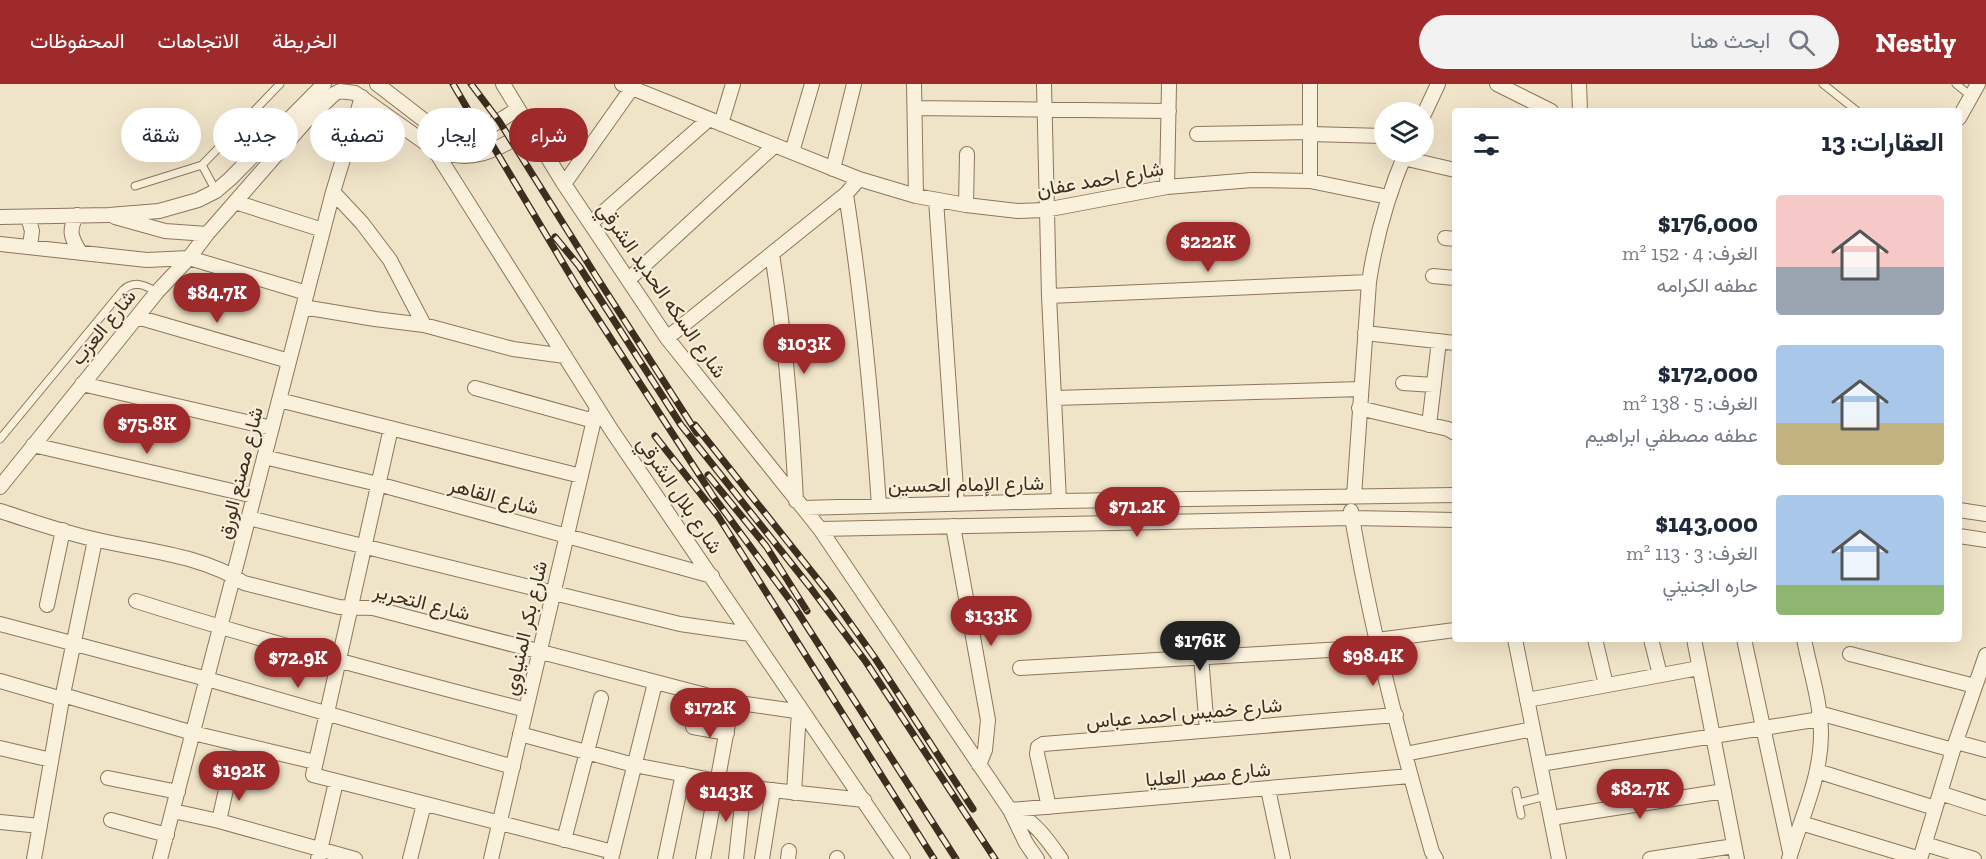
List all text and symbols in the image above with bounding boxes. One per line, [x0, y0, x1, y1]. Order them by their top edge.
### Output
search box [1419, 15, 1839, 69]
icon: search [1785, 26, 1818, 59]
text: Nestly [1875, 26, 1956, 59]
text: ابحث هنا [1690, 27, 1770, 54]
text: المحفوظات [30, 28, 125, 53]
text: الاتجاهات [158, 28, 239, 53]
text: الخريطة [272, 28, 337, 53]
map controls [1374, 102, 1434, 162]
button: layers [1374, 102, 1434, 162]
chip: شقة [121, 108, 201, 162]
chip: جديد [213, 108, 298, 162]
chip: تصفية [310, 108, 405, 162]
chip: إيجار [417, 108, 497, 162]
chip: شراء [509, 108, 588, 162]
text: العقارات: 13 [1821, 126, 1944, 158]
icon: filters [1470, 128, 1503, 161]
street label: شارع احمد عفان [1035, 156, 1166, 204]
street label: شارع السكه الحديد الشرقي [588, 198, 732, 385]
text: $176,000 [1658, 207, 1758, 239]
icon: home [1824, 219, 1896, 291]
pin: $222K [1166, 222, 1250, 273]
text: $222K [1180, 229, 1236, 253]
text: الغرف: 4 · 152 m² [1622, 241, 1758, 265]
pin: $84.7K [168, 273, 266, 324]
text: عطفه الكرامه [1657, 273, 1758, 297]
text: $84.7K [187, 280, 247, 304]
street label: شارع العزب [65, 284, 142, 371]
pin: $103K [762, 324, 846, 375]
text: $103K [777, 331, 831, 355]
text: $172,000 [1658, 357, 1758, 389]
icon: home [1824, 369, 1896, 441]
text: الغرف: 5 · 138 m² [1623, 391, 1758, 415]
pin: $75.8K [98, 404, 196, 455]
street label: شارع مصنع الورق [212, 404, 270, 542]
text: $75.8K [118, 411, 176, 435]
text: عطفه مصطفي ابراهيم [1585, 423, 1758, 447]
street label: شارع بلال الشرقي [628, 432, 728, 561]
street label: شارع الإمام الحسين [888, 471, 1044, 499]
street label: شارع القاهر [445, 472, 542, 521]
pin: $71.2K [1088, 487, 1186, 538]
text: $71.2K [1109, 494, 1165, 518]
text: $143,000 [1655, 507, 1758, 539]
icon: home [1824, 519, 1896, 591]
text: الغرف: 3 · 113 m² [1626, 541, 1758, 565]
street label: شارع بكر المنياوي [498, 558, 557, 699]
text: حاره الجنيني [1662, 573, 1758, 597]
street label: شارع التحرير [370, 578, 473, 627]
pin: $133K [949, 596, 1033, 647]
text: $133K [965, 603, 1017, 627]
pin: $176K [1158, 621, 1242, 672]
text: $176K [1174, 628, 1226, 652]
pin: $98.4K [1324, 636, 1422, 687]
pin: $72.9K [249, 638, 347, 689]
text: $98.4K [1343, 643, 1403, 667]
text: $72.9K [268, 645, 328, 669]
pin: $172K [668, 688, 752, 739]
street label: شارع خميس احمد عباس [1085, 692, 1283, 736]
text: $172K [684, 695, 736, 719]
pin: $192K [197, 751, 281, 802]
street label: شارع مصر العليا [1144, 757, 1272, 793]
text: $192K [213, 758, 265, 782]
pin: $82.7K [1591, 769, 1689, 820]
pin: $143K [684, 772, 768, 823]
text: $82.7K [1611, 776, 1669, 800]
text: $143K [699, 779, 753, 803]

